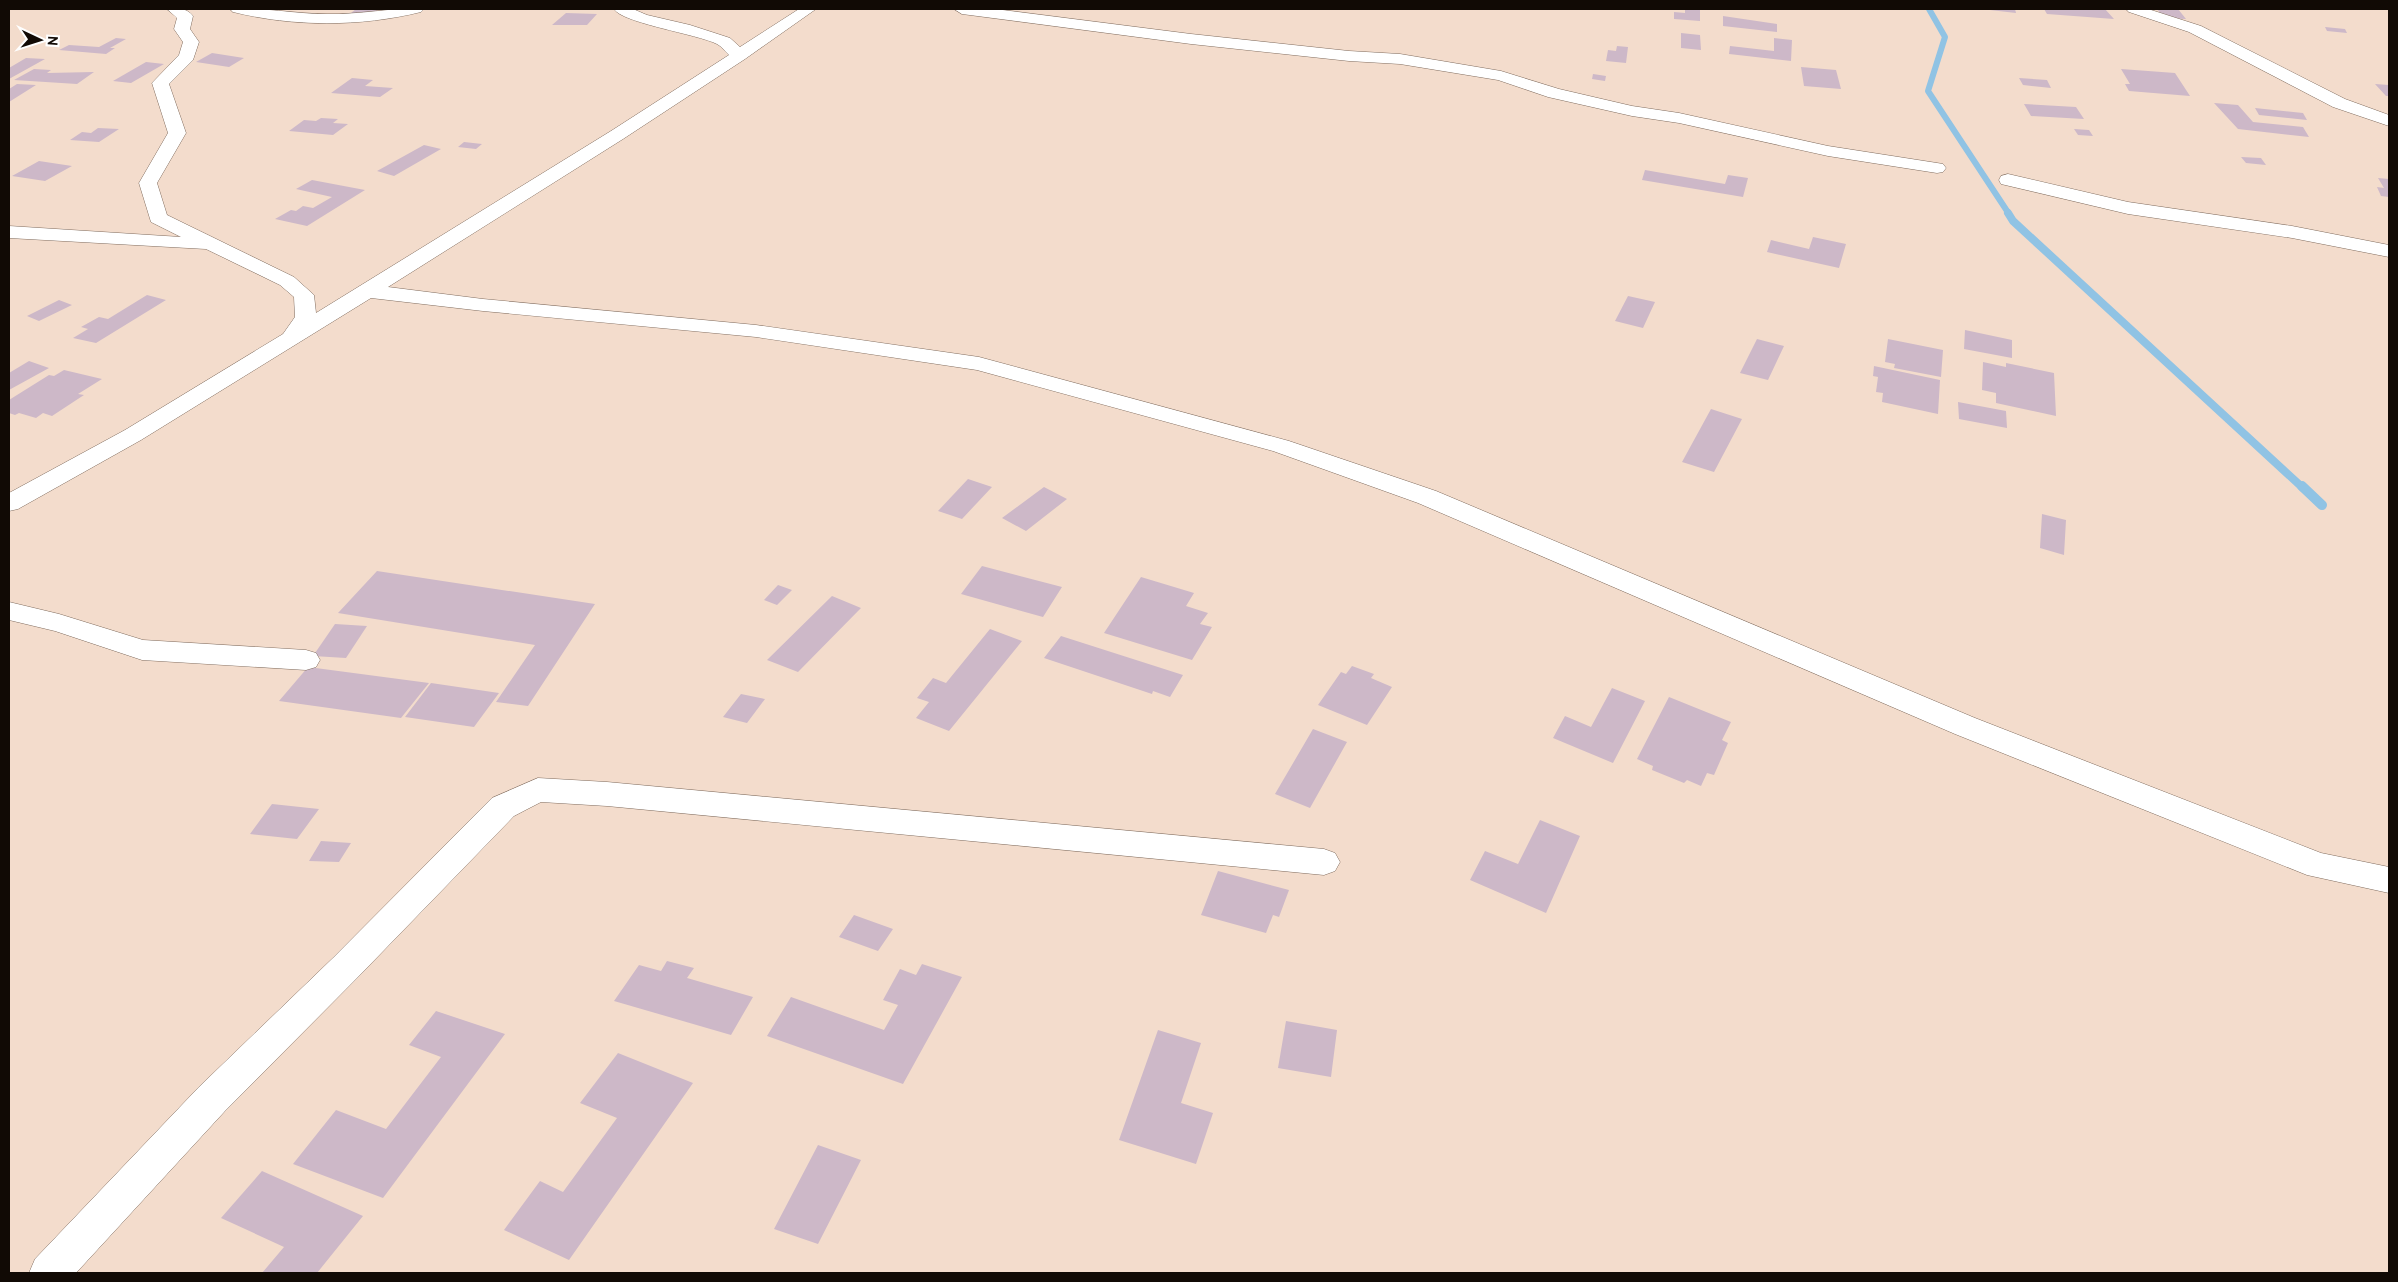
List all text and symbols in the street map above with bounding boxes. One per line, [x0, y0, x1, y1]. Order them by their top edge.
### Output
north arrow [15, 15, 65, 65]
text: N [43, 35, 60, 46]

